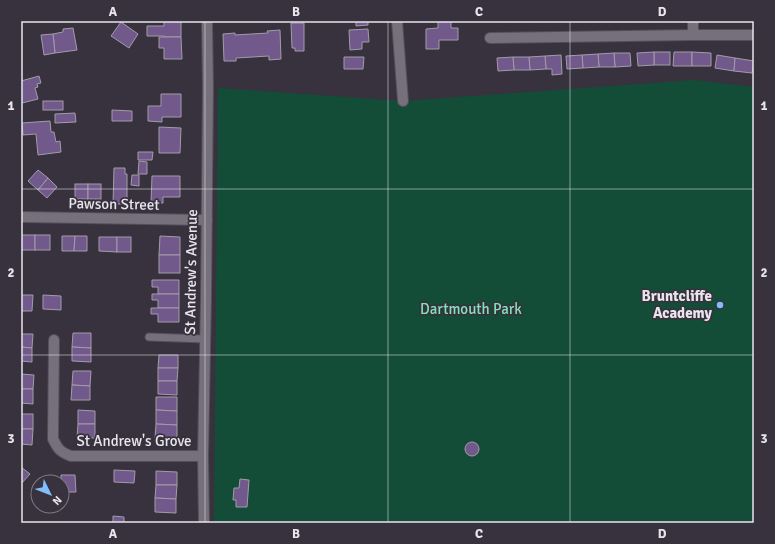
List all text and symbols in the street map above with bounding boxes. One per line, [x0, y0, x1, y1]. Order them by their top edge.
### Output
text: A [109, 4, 118, 20]
text: B [292, 4, 300, 20]
text: C [475, 4, 483, 20]
text: D [658, 4, 667, 20]
text: 1 [7, 98, 15, 114]
text: 1 [760, 98, 768, 114]
street label: Pawson Street [68, 194, 160, 214]
street label: St Andrew's Avenue [181, 209, 201, 335]
text: 2 [7, 265, 15, 281]
text: 2 [760, 265, 768, 281]
place label: Bruntcliffe Academy [642, 287, 713, 322]
park label: Dartmouth Park [420, 300, 522, 318]
marker: Bruntcliffe Academy [715, 300, 725, 310]
text: 3 [7, 431, 15, 447]
text: 3 [760, 431, 768, 447]
street label: St Andrew's Grove [76, 432, 192, 450]
north arrow [30, 474, 70, 514]
text: N [50, 493, 64, 508]
text: A [109, 526, 118, 542]
text: B [292, 526, 300, 542]
text: C [475, 526, 483, 542]
text: D [658, 526, 667, 542]

